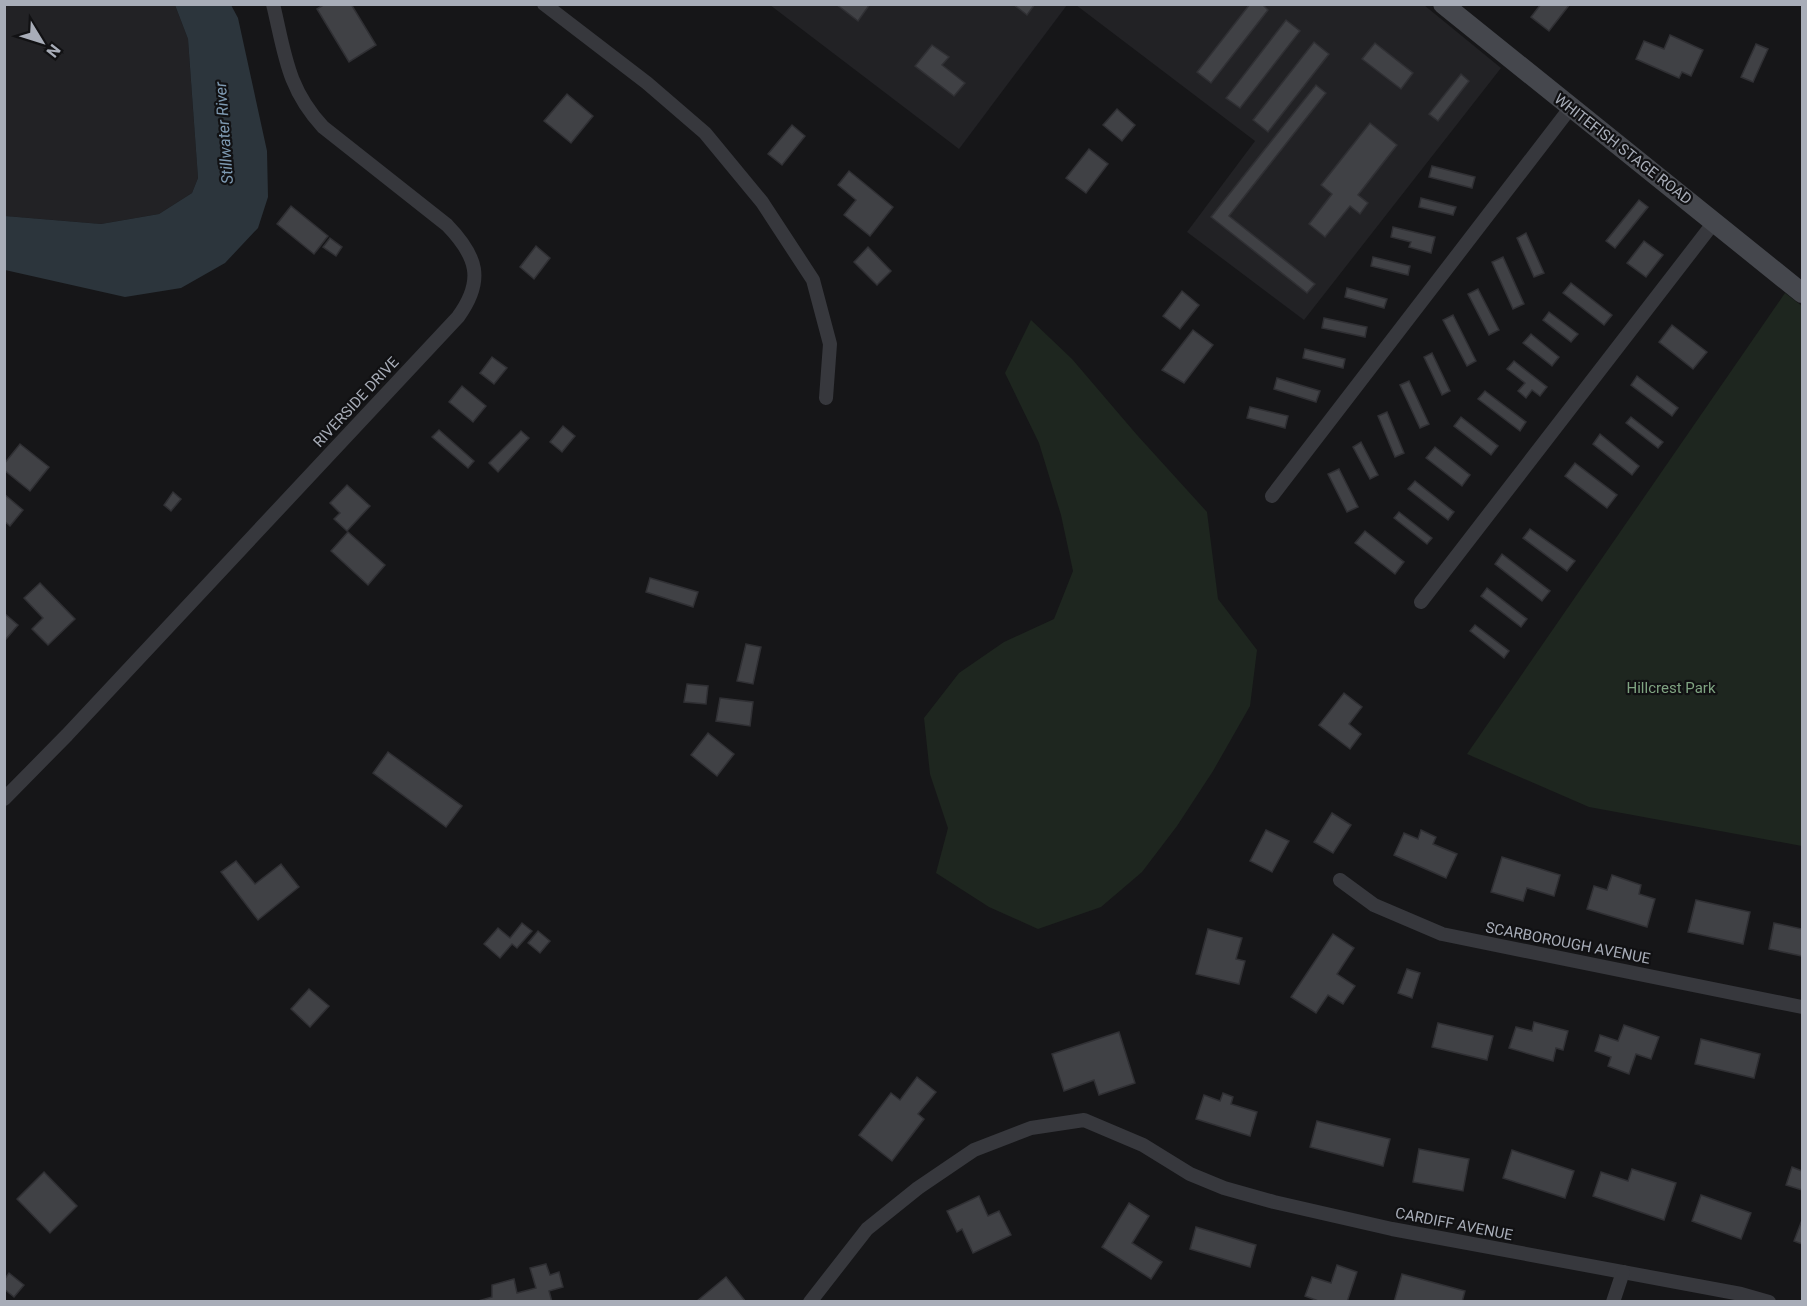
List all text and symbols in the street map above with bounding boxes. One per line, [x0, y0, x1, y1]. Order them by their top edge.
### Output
north arrow [12, 12, 72, 72]
text: N [42, 41, 64, 61]
water label: Stillwater River [211, 80, 237, 185]
street label: WHITEFISH STAGE ROAD [1551, 90, 1695, 208]
street label: RIVERSIDE DRIVE [310, 353, 403, 451]
park label: Hillcrest Park [1627, 679, 1716, 697]
street label: SCARBOROUGH AVENUE [1484, 918, 1652, 968]
street label: CARDIFF AVENUE [1394, 1204, 1515, 1244]

